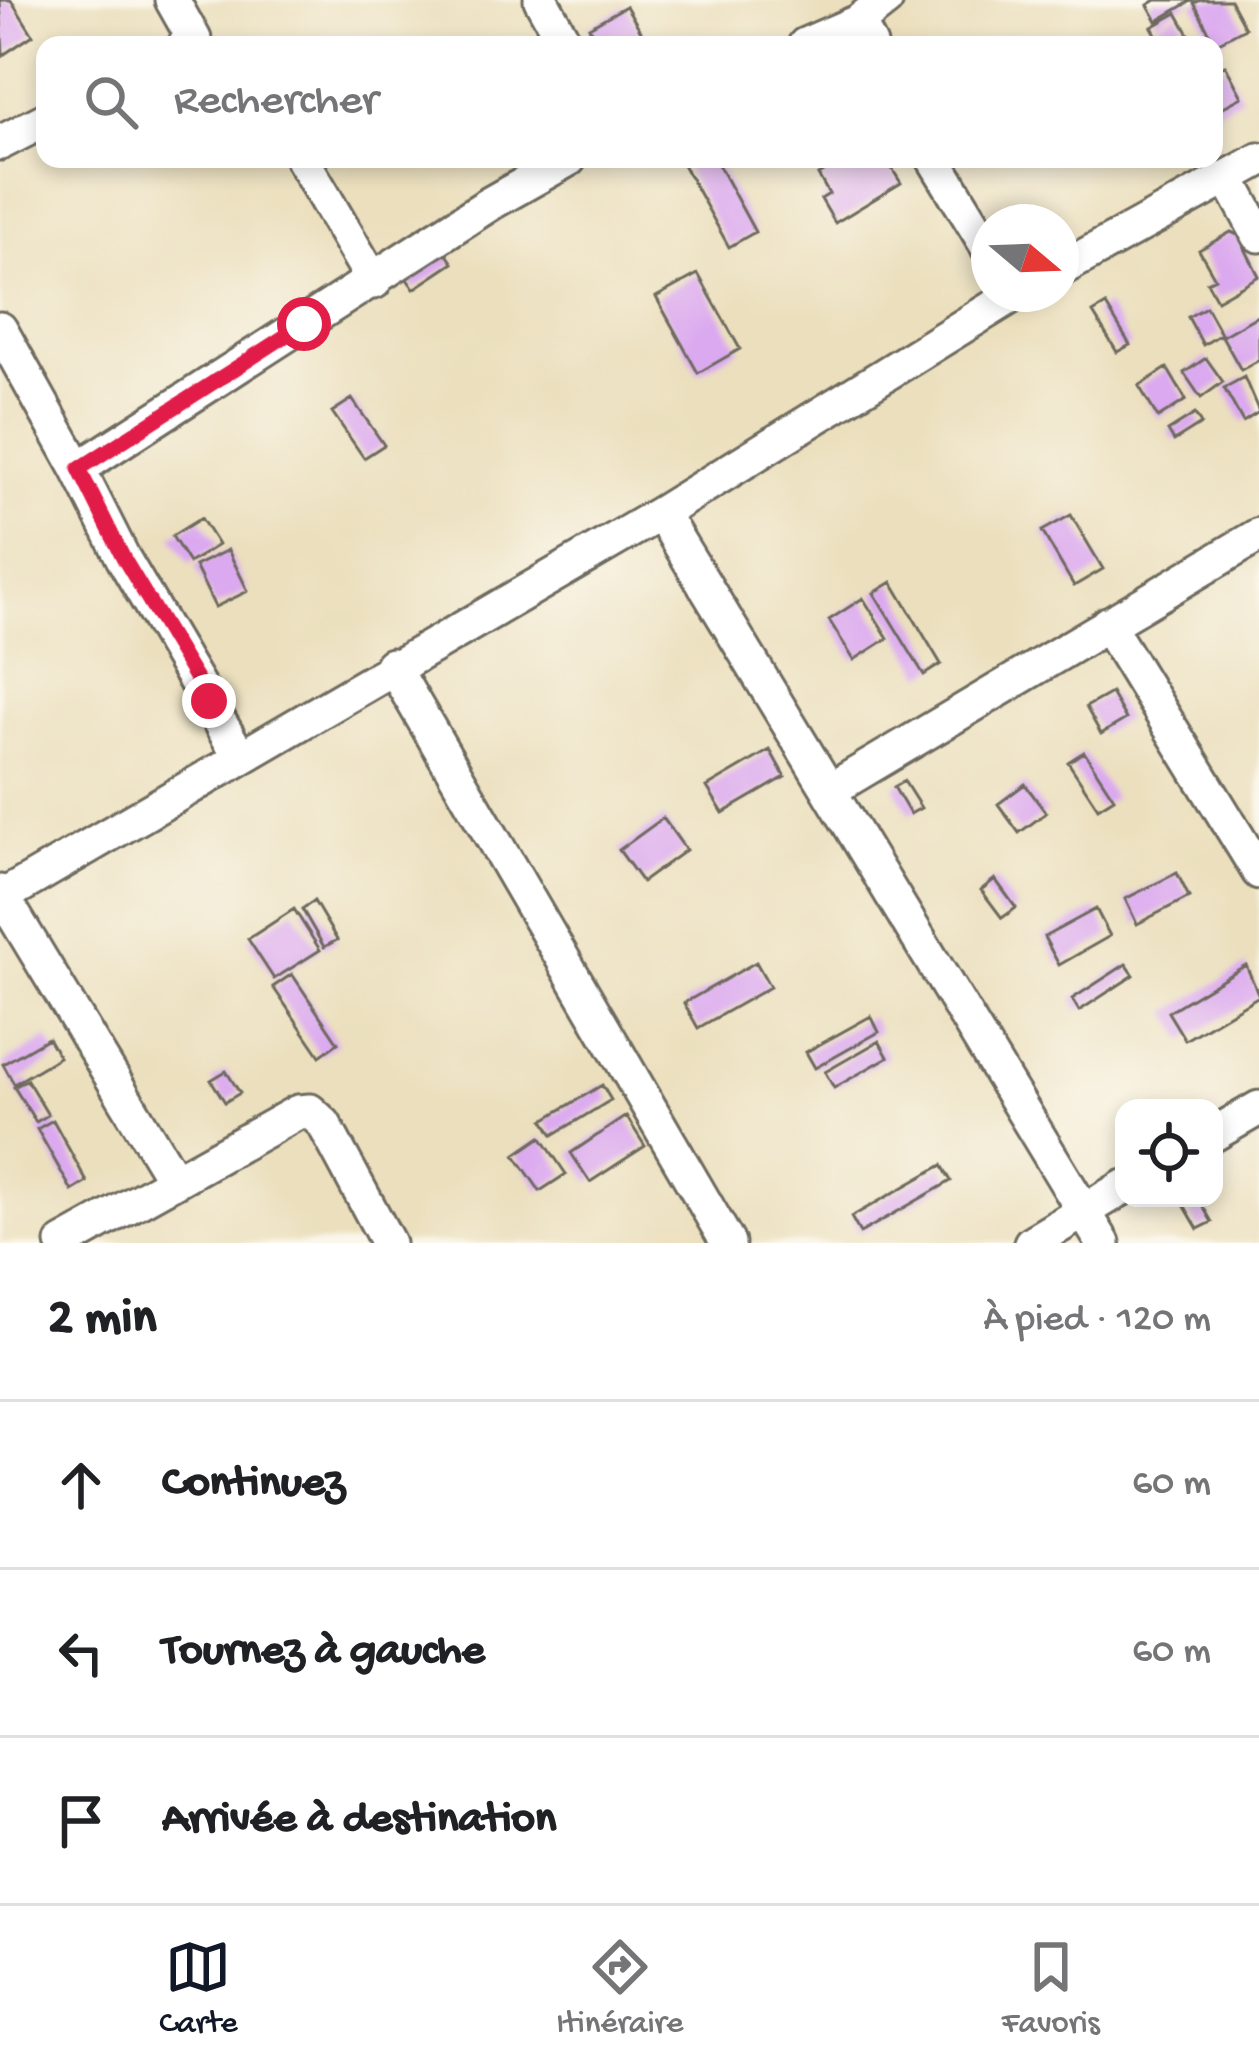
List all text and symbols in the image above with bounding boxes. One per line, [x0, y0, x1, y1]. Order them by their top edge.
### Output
search box [36, 36, 1223, 168]
icon: search [78, 69, 144, 135]
text: Rechercher [174, 76, 378, 129]
north arrow [971, 204, 1079, 312]
route start [277, 297, 331, 351]
route end [182, 674, 236, 728]
map controls [1115, 1099, 1223, 1207]
button: locate [1115, 1099, 1223, 1207]
text: 2 min [48, 1291, 157, 1351]
text: À pied · 120 m [983, 1298, 1211, 1344]
icon: ahead [48, 1452, 114, 1518]
text: Continuez [162, 1458, 345, 1511]
text: 60 m [1132, 1462, 1211, 1508]
icon: left [48, 1620, 114, 1686]
text: Tournez à gauche [162, 1626, 485, 1679]
text: 60 m [1132, 1630, 1211, 1676]
icon: arrive [48, 1788, 114, 1854]
text: Arrivée à destination [162, 1794, 556, 1847]
tab: Carte [159, 1934, 238, 2044]
tab: Itinéraire [556, 1934, 683, 2044]
tab: Favoris [1002, 1934, 1100, 2044]

